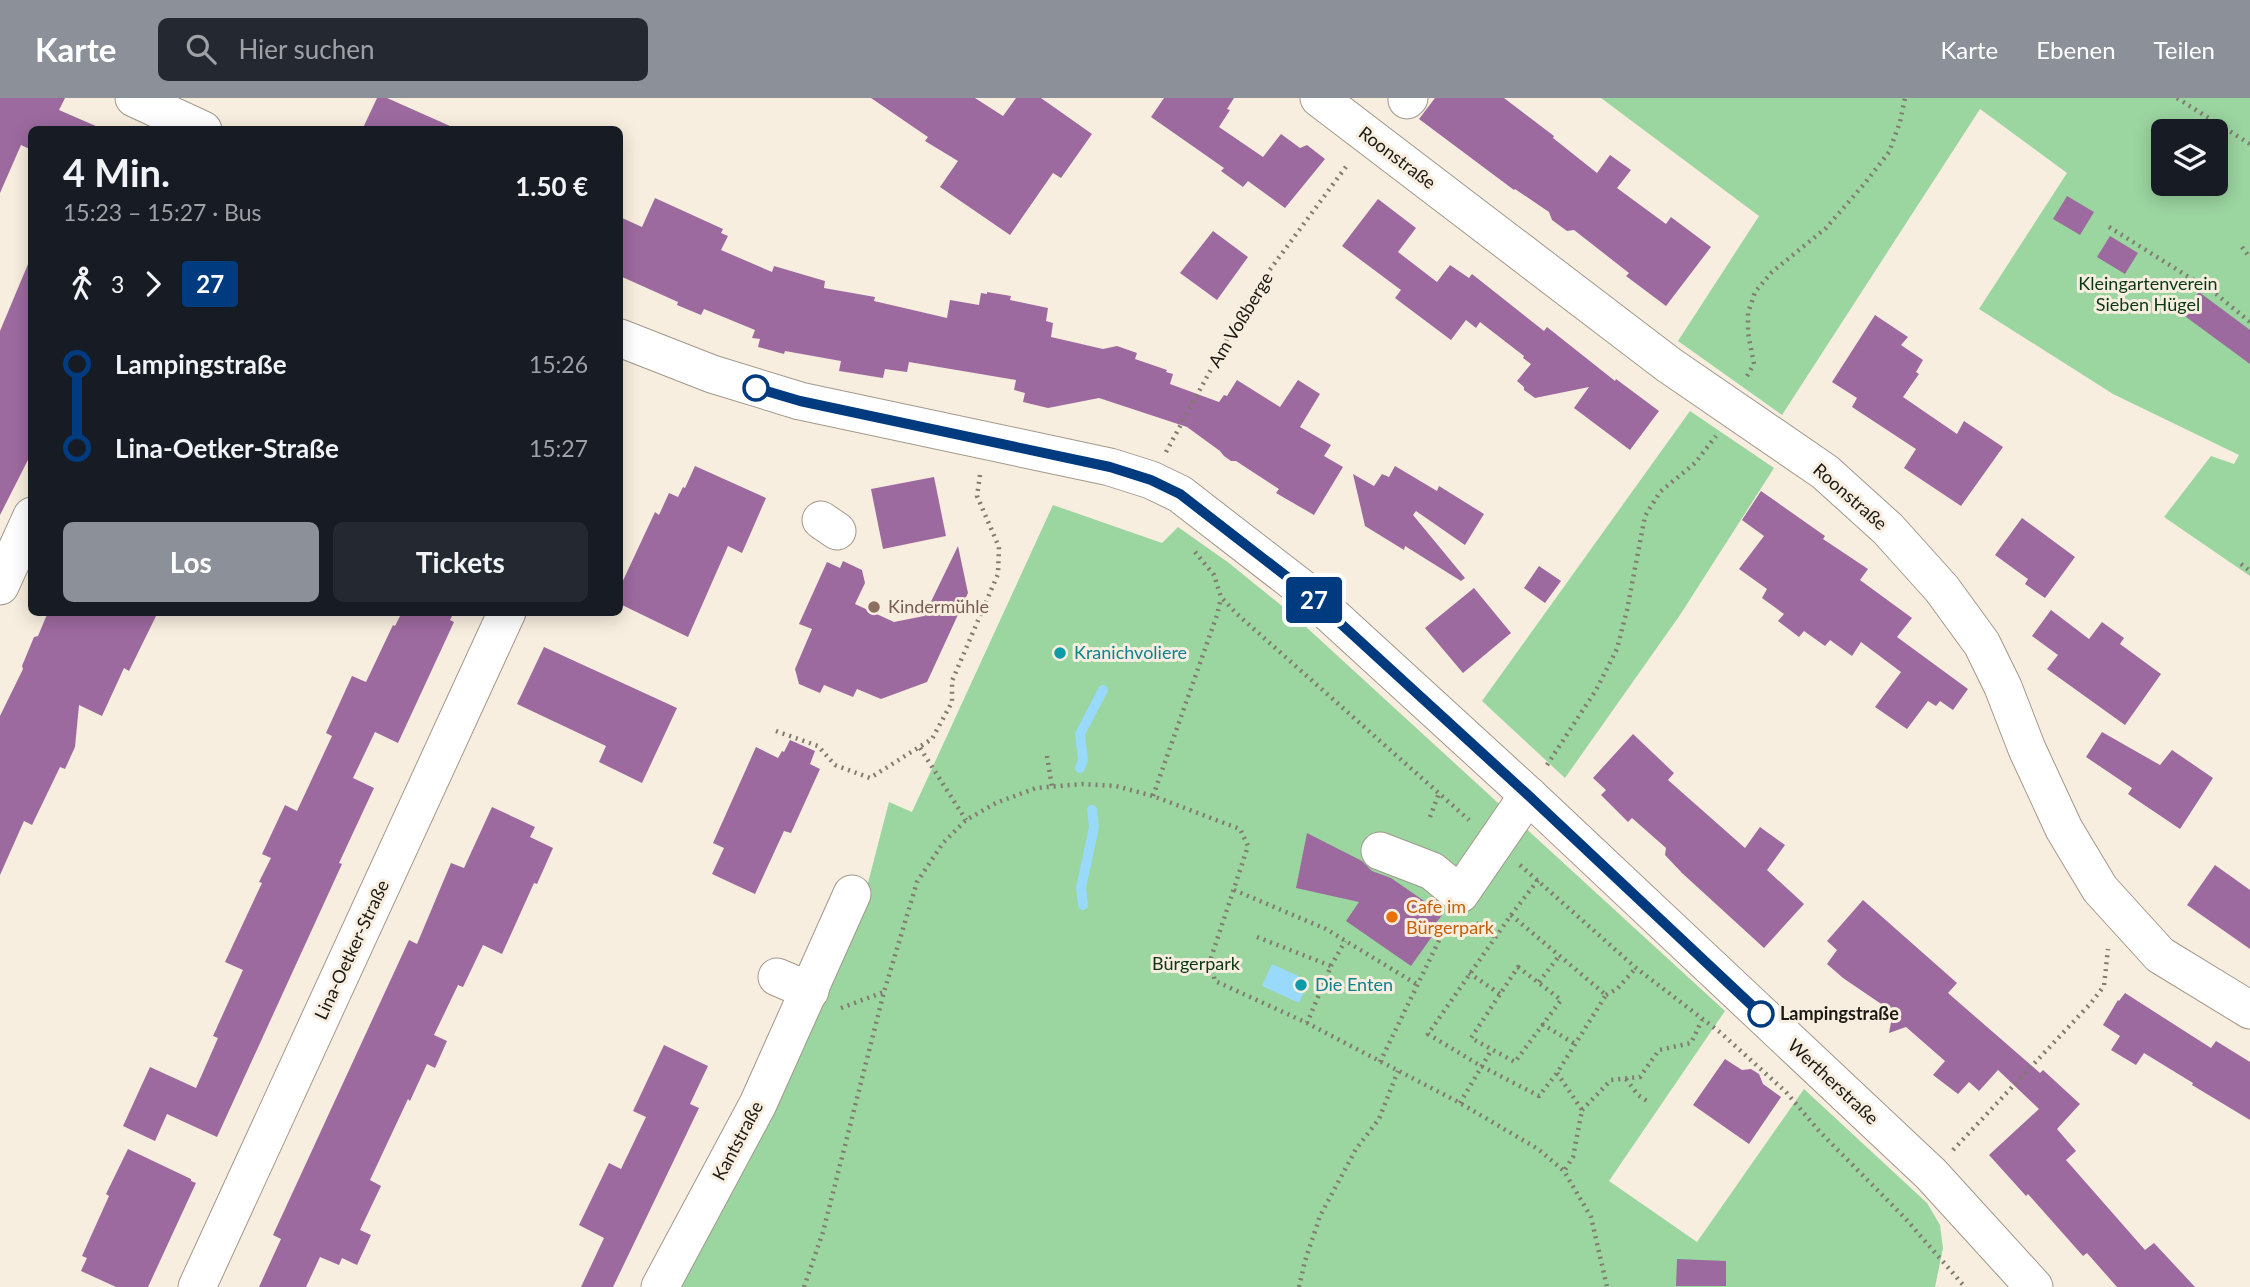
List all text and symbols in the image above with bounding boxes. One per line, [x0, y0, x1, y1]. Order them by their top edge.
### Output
search box [158, 18, 648, 81]
text: Karte [35, 29, 116, 69]
icon: search [182, 30, 220, 68]
text: Hier suchen [238, 33, 375, 65]
text: Karte [1941, 35, 1998, 64]
text: Ebenen [2036, 35, 2116, 64]
text: Teilen [2154, 35, 2215, 64]
map controls [2151, 119, 2228, 196]
button: layers [2151, 119, 2228, 196]
street label: Roonstraße [1355, 121, 1440, 193]
text: 4 Min. [63, 149, 170, 195]
text: 1.50 € [515, 170, 588, 202]
text: 15:23 – 15:27 · Bus [63, 198, 262, 226]
icon: walk [63, 265, 101, 303]
icon: forward [134, 265, 172, 303]
street label: Am Voßberge [1203, 268, 1277, 371]
text: 27 [196, 269, 224, 298]
text: 3 [111, 270, 124, 298]
park label: Kleingartenverein Sieben Hügel [2078, 272, 2218, 315]
text: Lampingstraße [115, 348, 287, 380]
text: 15:26 [529, 350, 588, 378]
unlabelled marker [743, 375, 769, 401]
text: Lina-Oetker-Straße [115, 432, 339, 464]
text: 15:27 [529, 434, 588, 462]
street label: Roonstraße [1809, 458, 1892, 534]
button: Los [63, 522, 319, 602]
button: Tickets [333, 522, 588, 602]
line badge: 27 [1282, 577, 1346, 623]
text: 27 [1300, 585, 1328, 614]
place label: Kindermühle [888, 595, 989, 617]
marker: Kindermühle [866, 599, 882, 615]
place label: Kranichvoliere [1074, 641, 1187, 663]
marker: Kranichvoliere [1052, 645, 1068, 661]
street label: Lina-Oetker-Straße [309, 876, 393, 1023]
place label: Cafe im Bürgerpark [1406, 895, 1495, 938]
marker: Cafe im Bürgerpark [1384, 909, 1400, 925]
park label: Bürgerpark [1152, 952, 1241, 974]
place label: Die Enten [1315, 973, 1393, 995]
marker: Die Enten [1293, 977, 1309, 993]
marker: Lampingstraße [1748, 1001, 1774, 1027]
place label: Lampingstraße [1780, 1002, 1899, 1024]
street label: Wertherstraße [1784, 1034, 1884, 1129]
street label: Kantstraße [707, 1097, 767, 1184]

